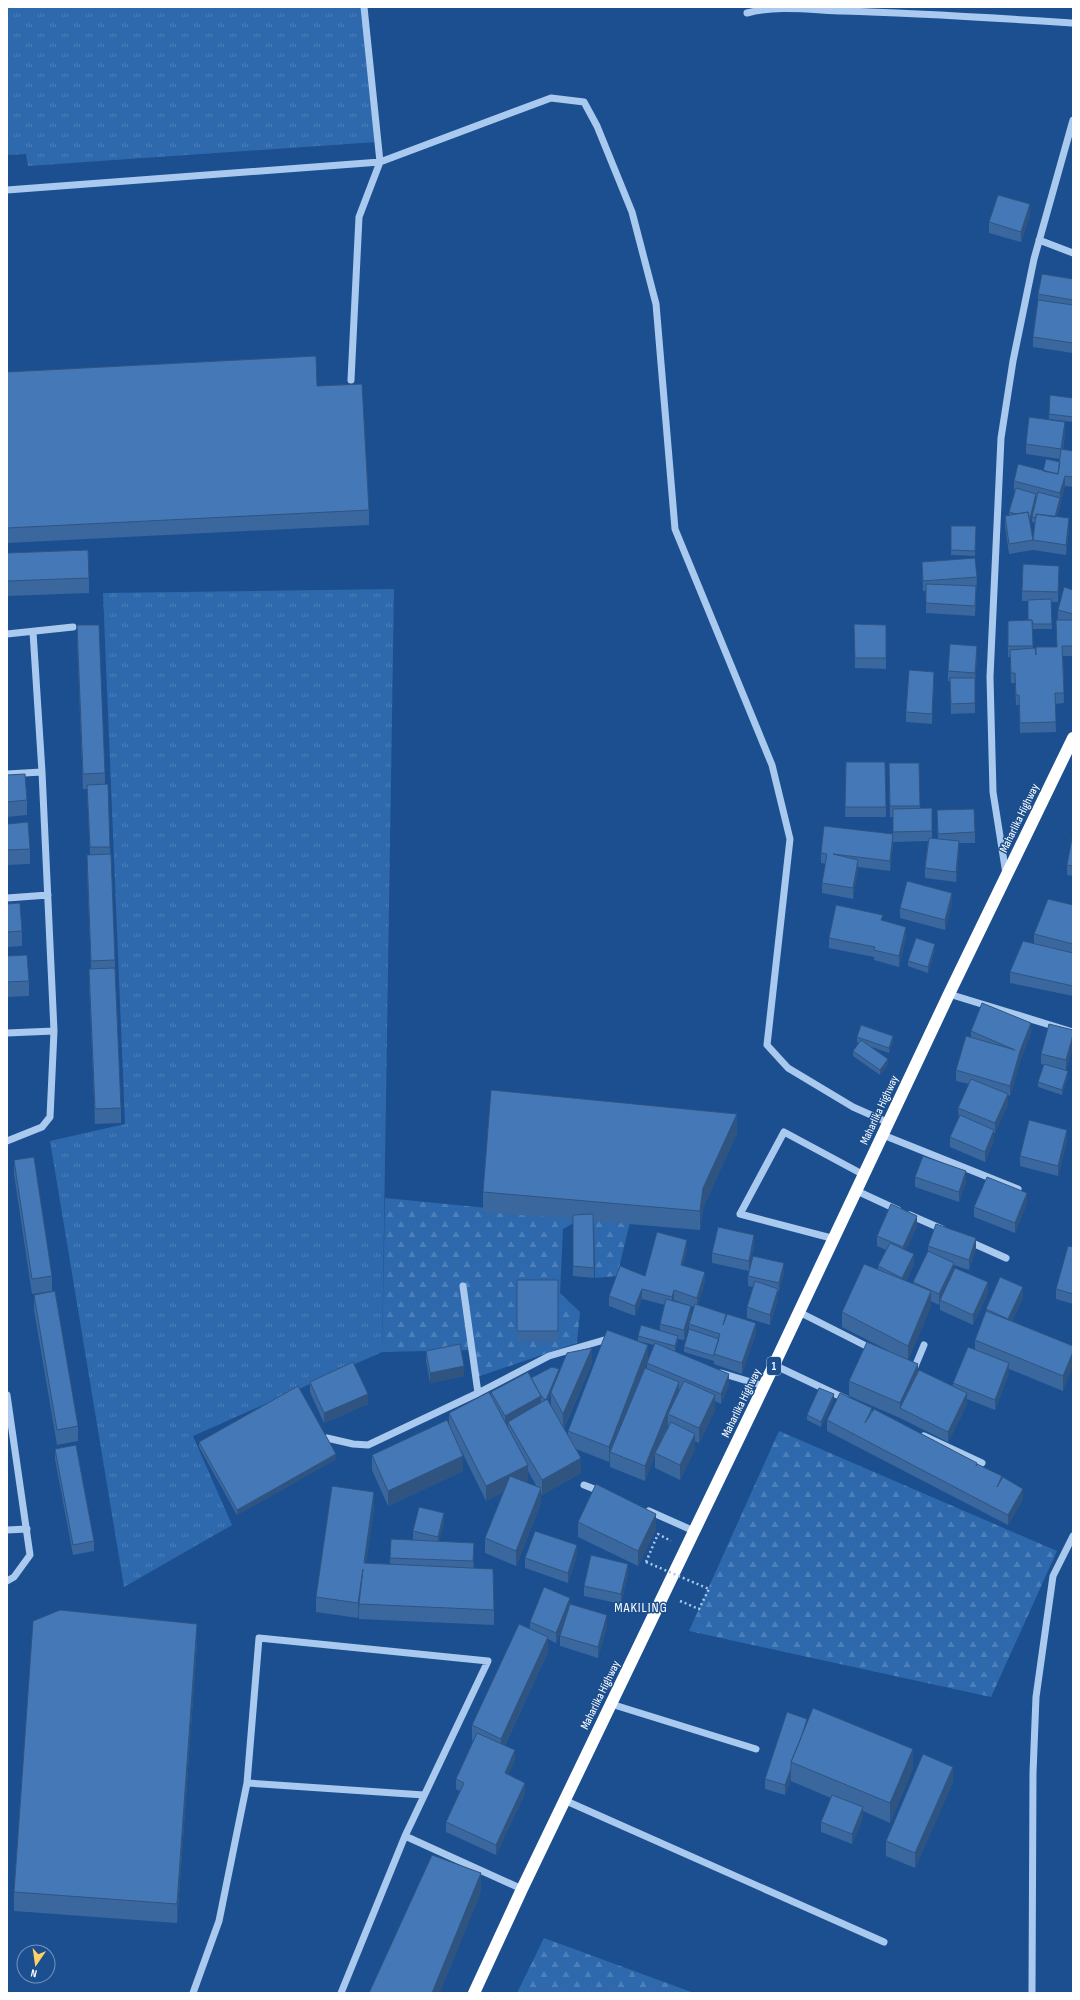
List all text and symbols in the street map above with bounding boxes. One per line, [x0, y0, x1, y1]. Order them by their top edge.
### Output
street label: Maharlika Highway [996, 781, 1043, 855]
street label: Maharlika Highway [857, 1073, 902, 1147]
road number: 1 [767, 1357, 781, 1375]
street label: Maharlika Highway [718, 1366, 765, 1440]
district label: MAKILING [614, 1599, 668, 1616]
street label: Maharlika Highway [577, 1658, 624, 1732]
north arrow [16, 1944, 56, 1984]
text: N [29, 1966, 38, 1980]

